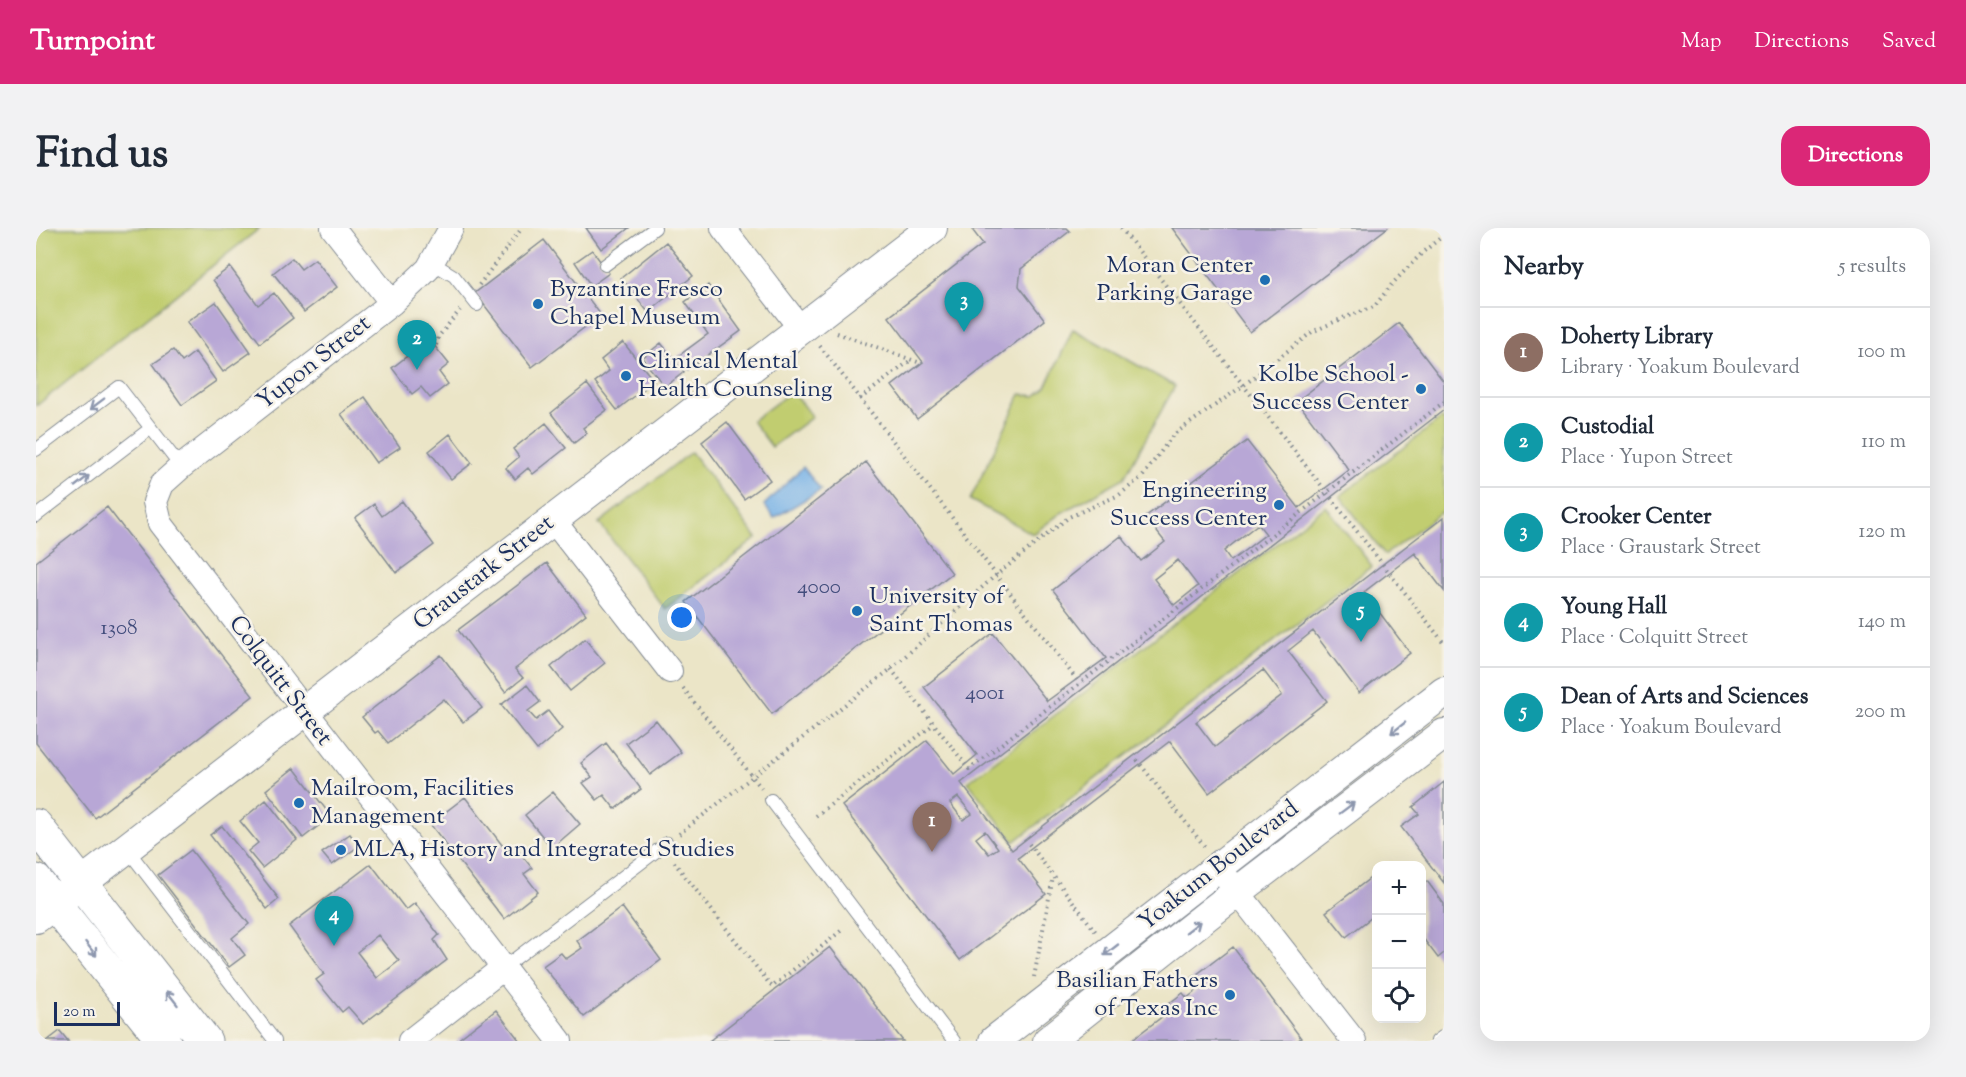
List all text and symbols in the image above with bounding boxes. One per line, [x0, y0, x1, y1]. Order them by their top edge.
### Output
text: Turnpoint [30, 22, 155, 62]
text: Map [1681, 27, 1721, 57]
text: Directions [1754, 27, 1849, 57]
text: Saved [1882, 27, 1936, 57]
text: Find us [36, 126, 168, 186]
button: Directions [1781, 126, 1930, 186]
place label: Moran Center Parking Garage [1097, 249, 1253, 311]
text: Nearby [1504, 249, 1584, 286]
text: 5 results [1839, 253, 1906, 282]
place label: Byzantine Fresco Chapel Museum [550, 273, 723, 335]
marker: Moran Center Parking Garage [1258, 273, 1272, 287]
pin: 3 [944, 282, 984, 332]
marker: Byzantine Fresco Chapel Museum [531, 297, 545, 311]
street label: Yupon Street [250, 307, 378, 419]
pin: 2 [398, 320, 436, 370]
text: Doherty Library [1561, 322, 1713, 354]
text: 1 [1520, 338, 1527, 367]
text: 100 m [1857, 338, 1906, 367]
place label: Clinical Mental Health Counseling [638, 345, 833, 407]
text: Library · Yoakum Boulevard [1561, 354, 1800, 383]
place label: Kolbe School - Success Center [1252, 358, 1409, 420]
marker: Clinical Mental Health Counseling [619, 369, 633, 383]
marker: Kolbe School - Success Center [1414, 382, 1428, 396]
one-way arrow [90, 397, 106, 410]
text: Custodial [1561, 412, 1654, 444]
text: 2 [1519, 428, 1528, 457]
text: 110 m [1861, 428, 1906, 457]
text: Place · Yupon Street [1561, 444, 1733, 473]
one-way arrow [74, 474, 90, 487]
place label: Engineering Success Center [1110, 474, 1267, 536]
marker: Engineering Success Center [1272, 498, 1286, 512]
text: Crooker Center [1561, 502, 1712, 534]
street label: Graustark Street [406, 507, 562, 639]
text: 3 [1519, 518, 1528, 547]
text: 120 m [1858, 518, 1906, 547]
text: Place · Graustark Street [1561, 534, 1761, 563]
house number: 4000 [797, 573, 841, 603]
place label: University of Saint Thomas [869, 580, 1013, 642]
pin: 5 [1342, 592, 1380, 642]
text: Young Hall [1561, 592, 1667, 624]
your location [667, 603, 696, 632]
marker: University of Saint Thomas [850, 604, 864, 618]
text: 4 [1518, 608, 1529, 637]
text: 140 m [1858, 608, 1906, 637]
street label: Colquitt Street [220, 609, 340, 753]
house number: 1308 [100, 614, 138, 644]
text: Place · Colquitt Street [1561, 624, 1748, 653]
house number: 4001 [965, 679, 1005, 709]
text: Dean of Arts and Sciences [1561, 682, 1808, 714]
text: 5 [1520, 698, 1527, 727]
text: 200 m [1855, 698, 1906, 727]
text: Place · Yoakum Boulevard [1561, 714, 1782, 743]
one-way arrow [1390, 721, 1406, 734]
place label: Mailroom, Facilities Management [311, 772, 514, 834]
street label: Yoakum Boulevard [1131, 792, 1307, 940]
marker: Mailroom, Facilities Management [292, 796, 306, 810]
one-way arrow [1339, 801, 1355, 814]
pin: 1 [912, 802, 952, 852]
place label: MLA, History and Integrated Studies [353, 833, 734, 867]
marker: MLA, History and Integrated Studies [334, 843, 348, 857]
map controls [1372, 861, 1426, 1023]
button: + [1372, 861, 1426, 915]
pin: 4 [314, 896, 354, 946]
button: − [1372, 915, 1426, 969]
one-way arrow [1185, 920, 1201, 933]
one-way arrow [84, 941, 97, 957]
one-way arrow [1103, 944, 1119, 957]
place label: Basilian Fathers of Texas Inc [1056, 964, 1218, 1026]
button: locate [1372, 969, 1426, 1023]
marker: Basilian Fathers of Texas Inc [1223, 988, 1237, 1002]
one-way arrow [165, 991, 178, 1007]
scale bar [54, 999, 120, 1026]
text: 20 m [63, 1001, 96, 1024]

